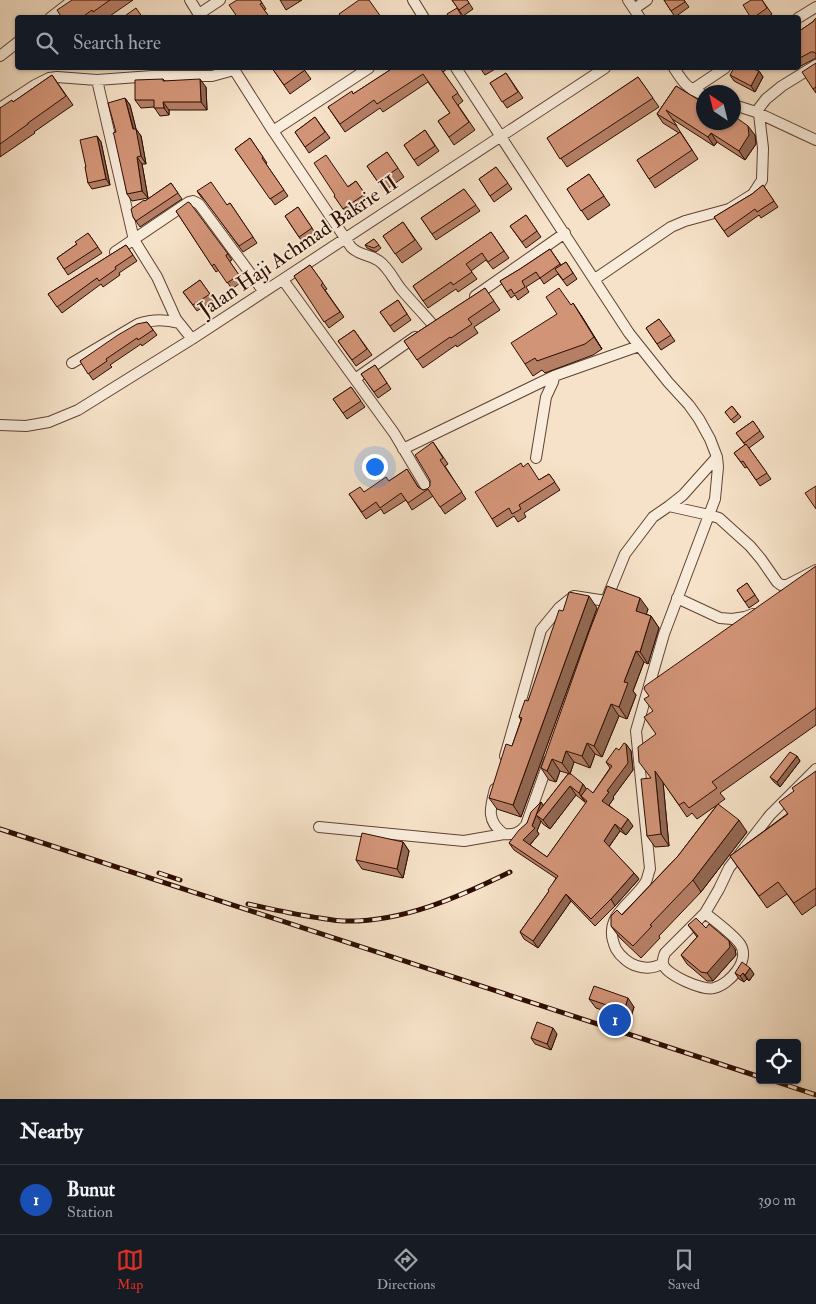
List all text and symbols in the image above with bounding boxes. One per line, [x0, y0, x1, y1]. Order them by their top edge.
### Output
search box [15, 15, 801, 70]
icon: search [33, 29, 61, 57]
text: Search here [73, 31, 161, 55]
north arrow [696, 85, 741, 130]
street label: Jalan Haji Achmad Bakrie II [192, 169, 403, 324]
your location [362, 454, 388, 480]
pin: 1 [599, 1001, 631, 1039]
map controls [756, 1039, 801, 1084]
button: locate [756, 1039, 801, 1084]
text: Nearby [20, 1118, 83, 1145]
text: Bunut [67, 1178, 115, 1202]
text: 1 [33, 1190, 39, 1210]
text: 390 m [758, 1190, 796, 1210]
text: Station [67, 1202, 113, 1222]
tab: Map [116, 1246, 144, 1293]
tab: Directions [377, 1246, 435, 1293]
tab: Saved [668, 1246, 700, 1293]

